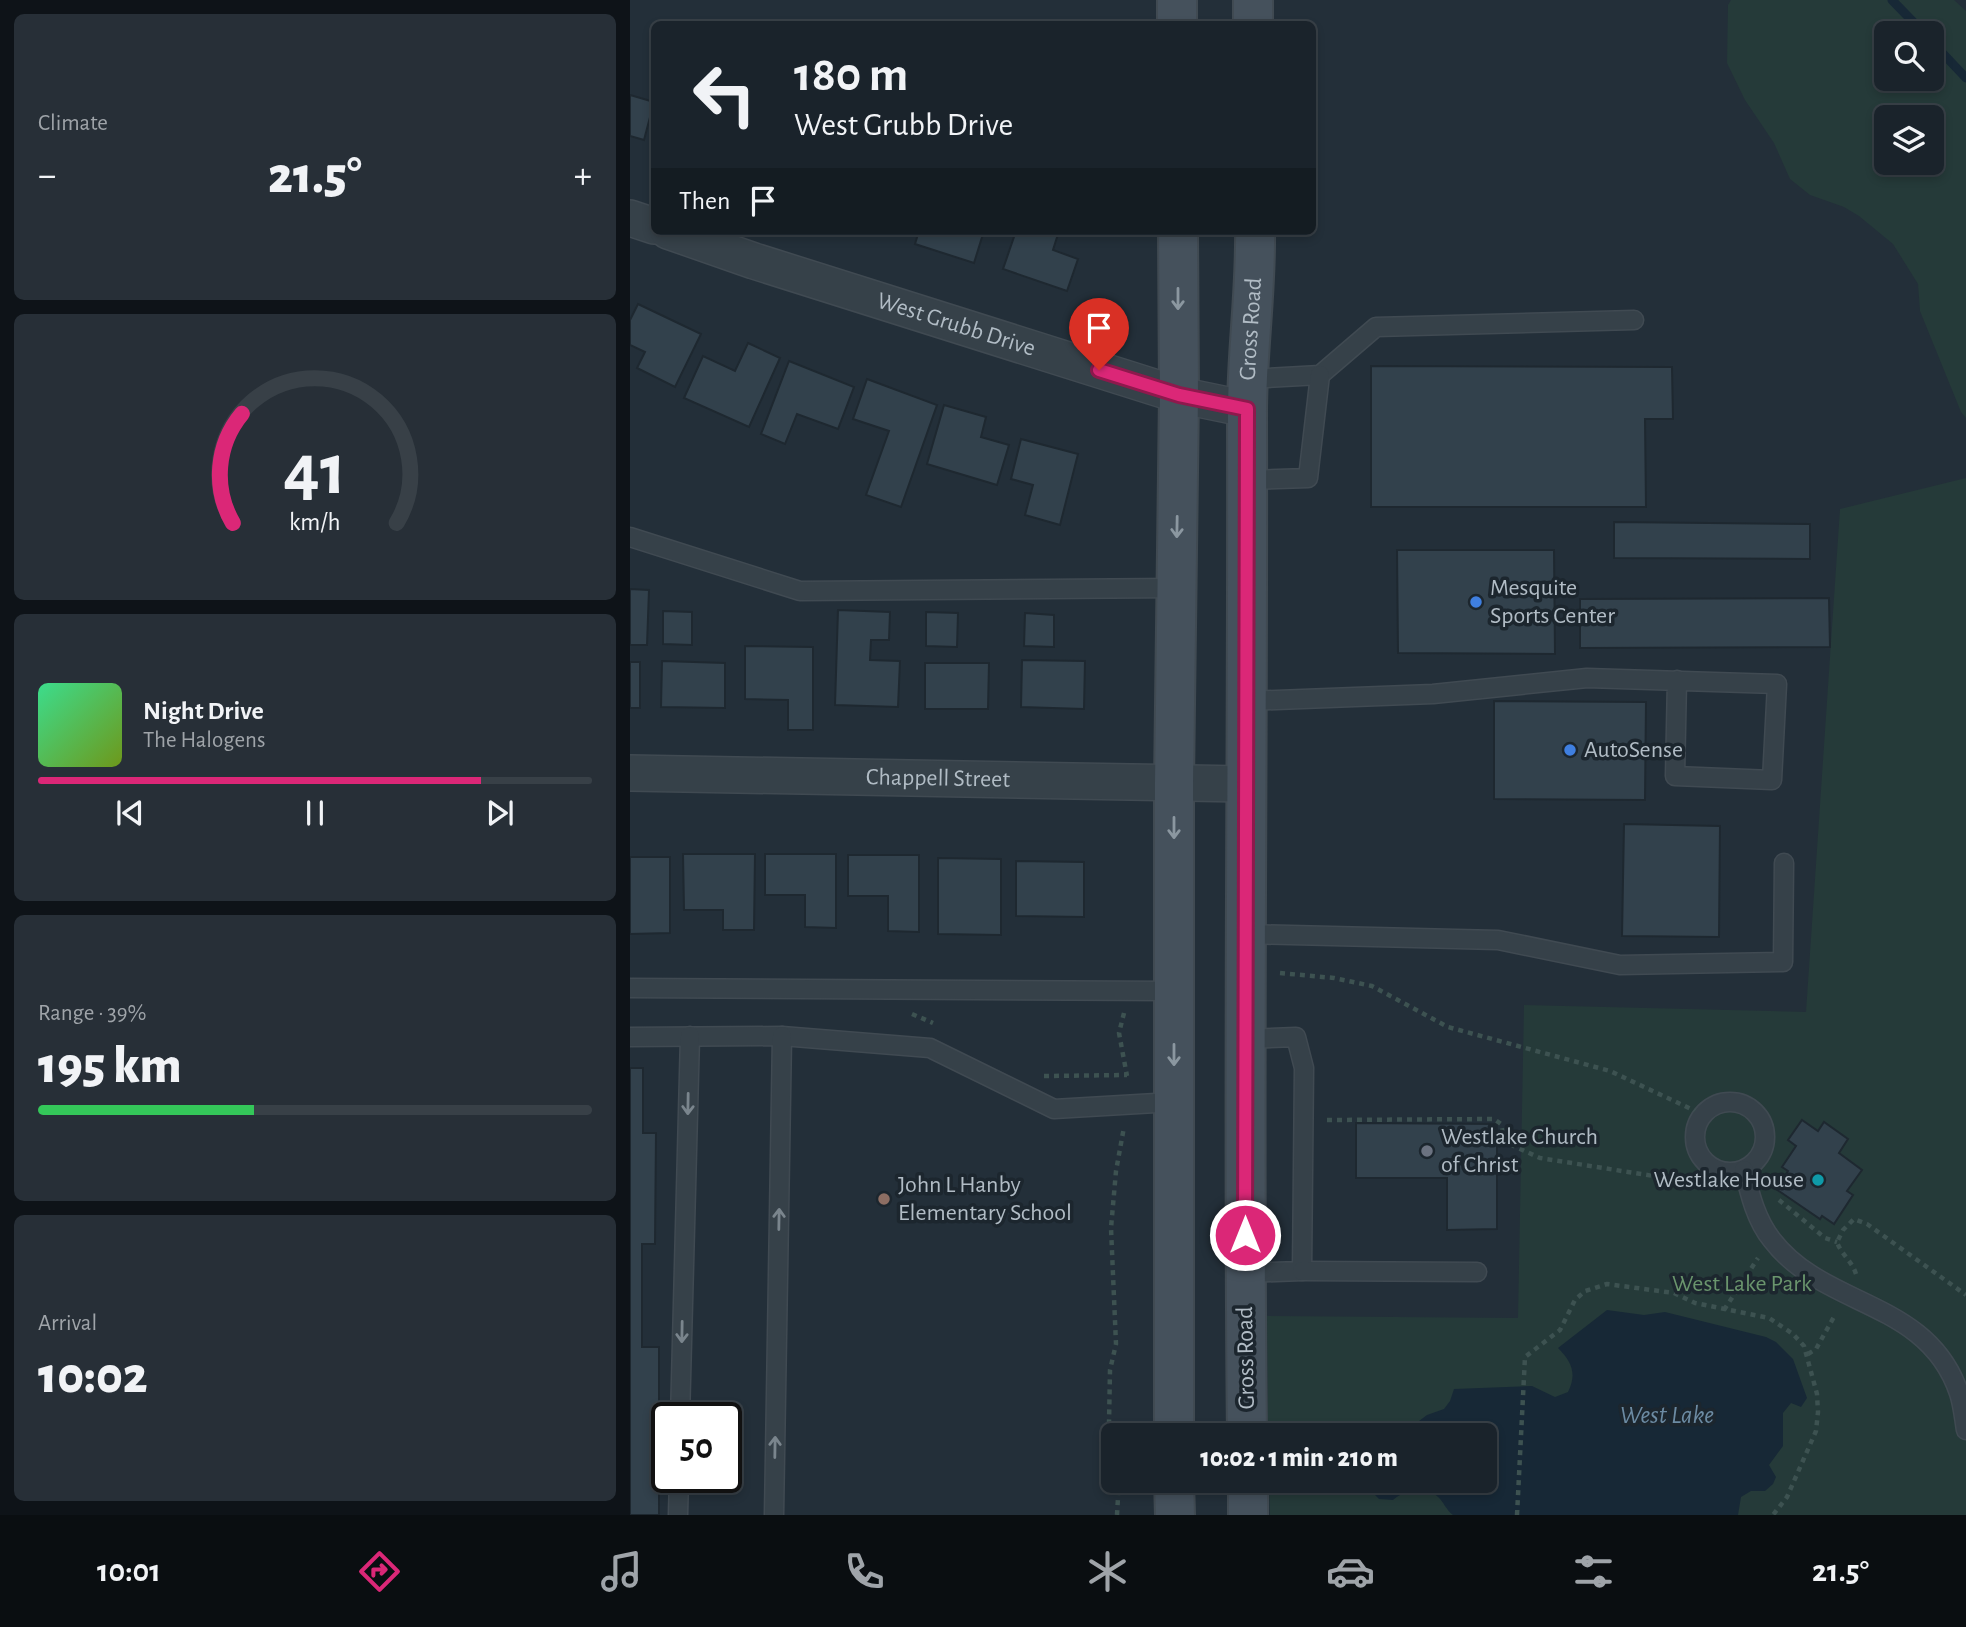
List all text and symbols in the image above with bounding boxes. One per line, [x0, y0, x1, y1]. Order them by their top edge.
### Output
map controls [1874, 21, 1944, 175]
button: search [1874, 21, 1944, 91]
icon: left [679, 49, 770, 140]
text: 180 m [794, 51, 908, 100]
button: layers [1874, 105, 1944, 175]
text: West Grubb Drive [794, 109, 1013, 141]
text: Climate [38, 112, 108, 135]
text: 21.5° [268, 150, 362, 202]
text: − [38, 157, 56, 195]
text: + [574, 157, 592, 195]
icon: arrive [744, 182, 782, 220]
text: Then [679, 188, 730, 214]
street label: Gross Road [1236, 277, 1266, 381]
one-way arrow [1172, 287, 1185, 310]
street label: West Grubb Drive [874, 289, 1038, 361]
pin [1069, 298, 1129, 370]
icon: arrive [1080, 309, 1118, 347]
text: 41 [284, 436, 346, 509]
text: km/h [289, 510, 341, 535]
one-way arrow [1170, 515, 1184, 538]
place label: Mesquite Sports Center [1490, 576, 1615, 628]
marker: Mesquite Sports Center [1468, 594, 1484, 610]
text: Night Drive [143, 698, 264, 724]
text: The Halogens [143, 729, 265, 752]
place label: AutoSense [1584, 738, 1683, 762]
marker: AutoSense [1562, 742, 1578, 758]
street label: Chappell Street [866, 765, 1010, 792]
icon: previous [111, 794, 149, 832]
icon: pause [296, 794, 334, 832]
icon: next [481, 794, 519, 832]
one-way arrow [1167, 816, 1181, 839]
text: Range · 39% [38, 1002, 146, 1025]
text: 195 km [38, 1040, 182, 1092]
one-way arrow [1167, 1043, 1181, 1066]
one-way arrow [681, 1093, 695, 1116]
place label: Westlake Church of Christ [1441, 1125, 1598, 1177]
marker: Westlake Church of Christ [1419, 1143, 1435, 1159]
place label: Westlake House [1654, 1168, 1804, 1192]
marker: Westlake House [1810, 1172, 1826, 1188]
place label: John L Hanby Elementary School [898, 1173, 1072, 1225]
marker: John L Hanby Elementary School [876, 1191, 892, 1207]
position arrow [1208, 1198, 1282, 1272]
one-way arrow [772, 1208, 786, 1231]
park label: West Lake Park [1672, 1272, 1812, 1296]
street label: Gross Road [1233, 1306, 1259, 1410]
text: Arrival [38, 1312, 97, 1335]
one-way arrow [676, 1320, 689, 1343]
text: 10:02 [38, 1350, 148, 1402]
speed limit sign: 50 [651, 1402, 742, 1493]
water label: West Lake [1620, 1402, 1714, 1428]
one-way arrow [768, 1436, 782, 1459]
text: 10:02 · 1 min · 210 m [1200, 1445, 1398, 1471]
icon: directions [355, 1547, 404, 1596]
icon: music [597, 1547, 646, 1596]
icon: phone [840, 1547, 889, 1596]
icon: climate [1083, 1547, 1132, 1596]
icon: car [1326, 1547, 1375, 1596]
icon: filters [1569, 1547, 1618, 1596]
text: 10:01 [97, 1555, 161, 1587]
text: 21.5° [1812, 1555, 1869, 1587]

